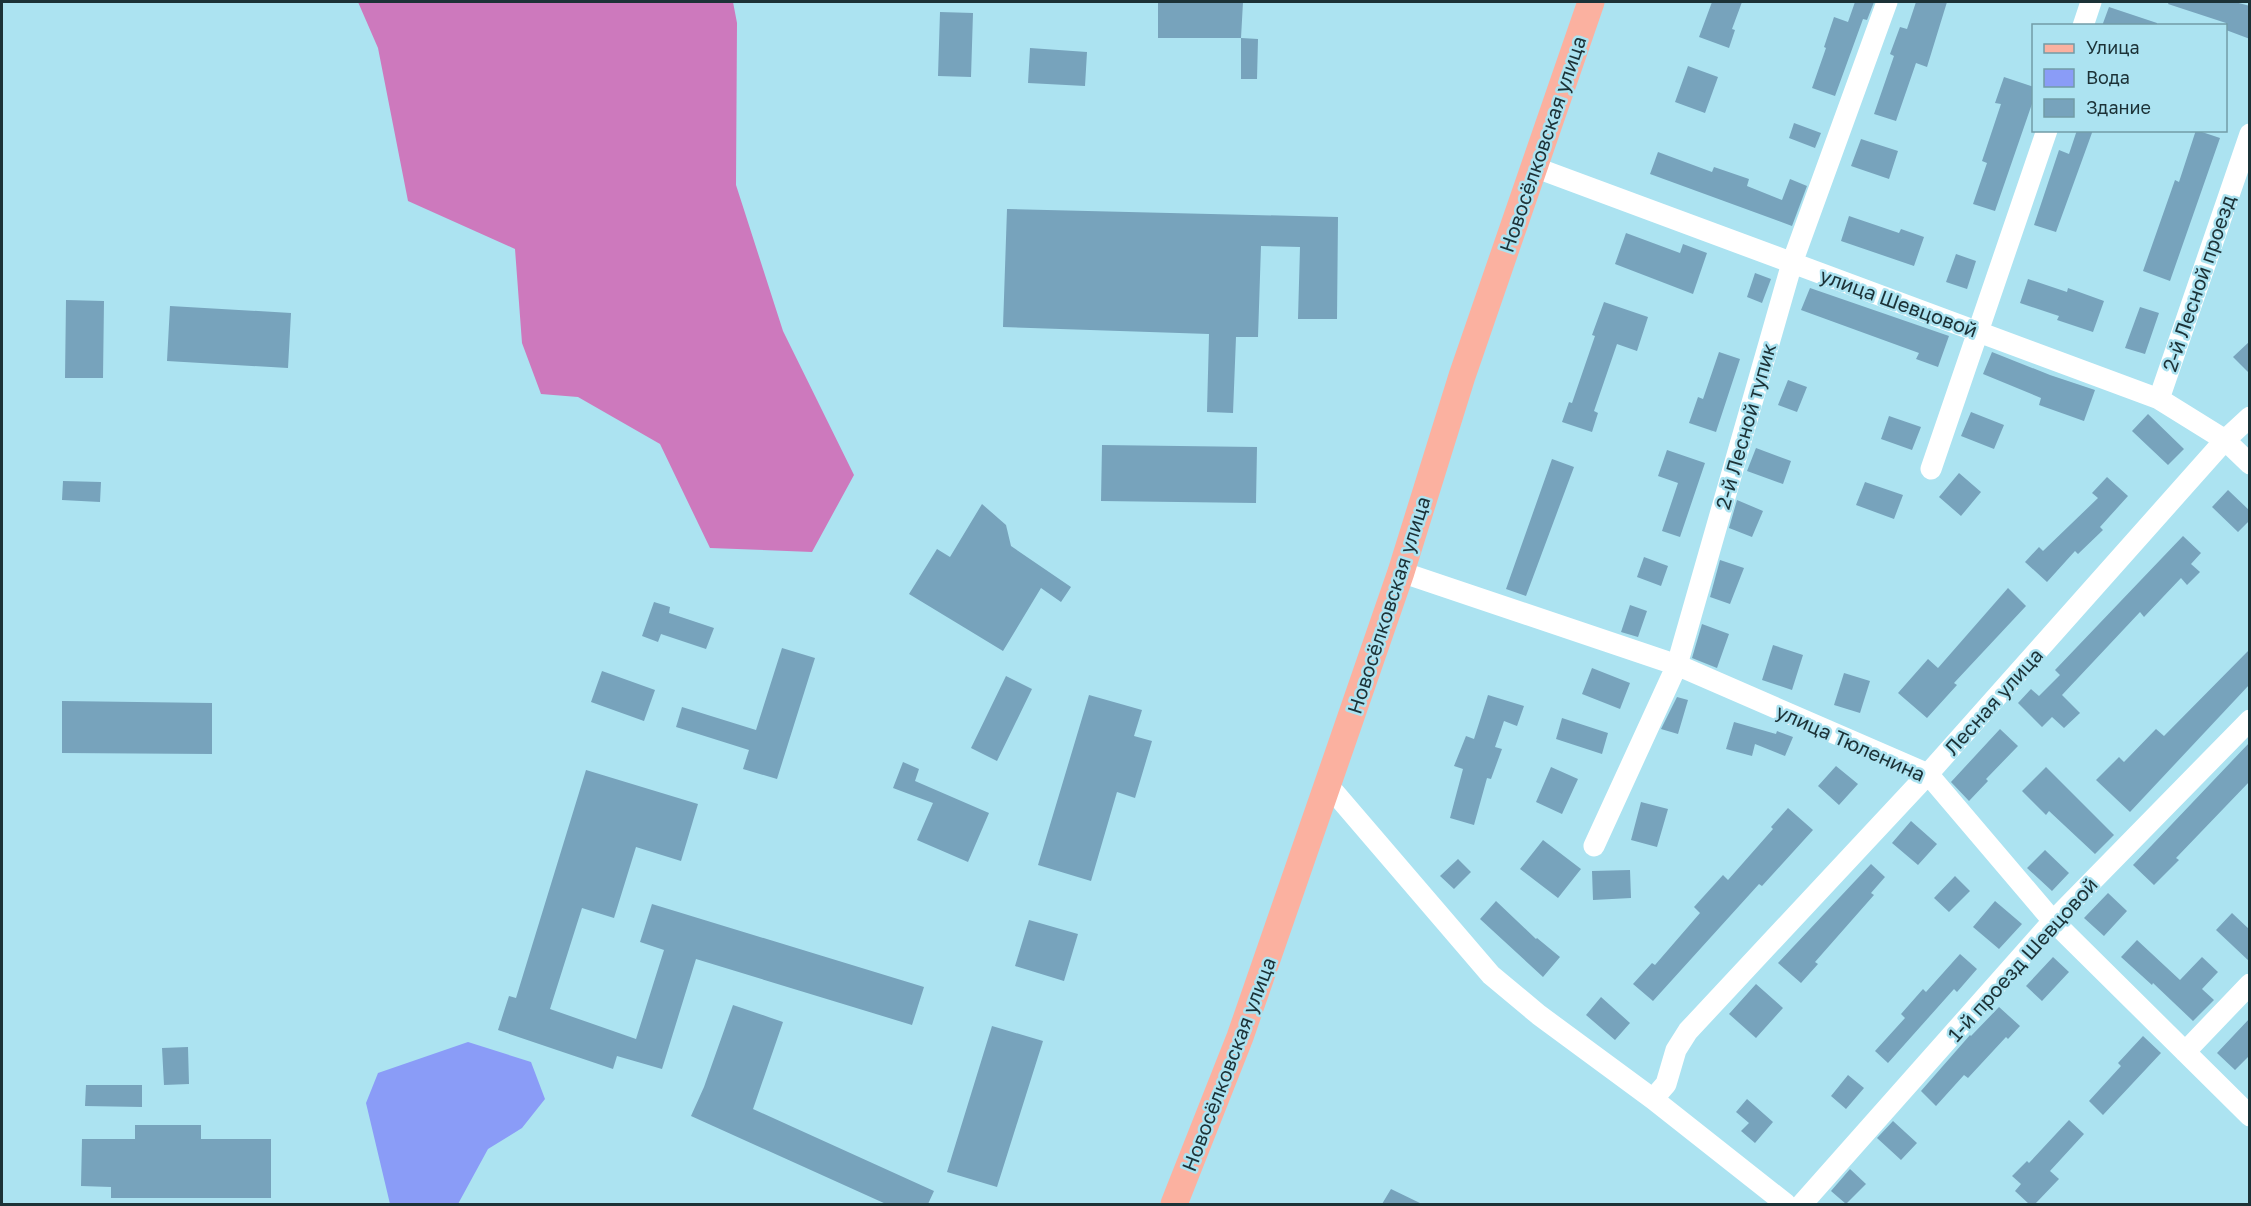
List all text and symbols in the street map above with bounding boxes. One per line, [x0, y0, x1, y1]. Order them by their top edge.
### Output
legend [2032, 24, 2227, 132]
street label: Новосёлковская улица [1494, 33, 1590, 255]
text: Улица [2086, 36, 2140, 58]
text: Вода [2086, 66, 2130, 88]
text: Здание [2086, 96, 2151, 118]
street label: 2-й Лесной проезд [2157, 192, 2239, 374]
street label: улица Шевцовой [1817, 262, 1981, 342]
street label: 2-й Лесной тупик [1710, 340, 1780, 512]
street label: Новосёлковская улица [1341, 493, 1435, 717]
street label: Лесная улица [1939, 643, 2047, 759]
street label: улица Тюленина [1773, 698, 1929, 786]
street label: 1-й проезд Шевцовой [1942, 872, 2102, 1046]
street label: Новосёлковская улица [1176, 954, 1280, 1174]

